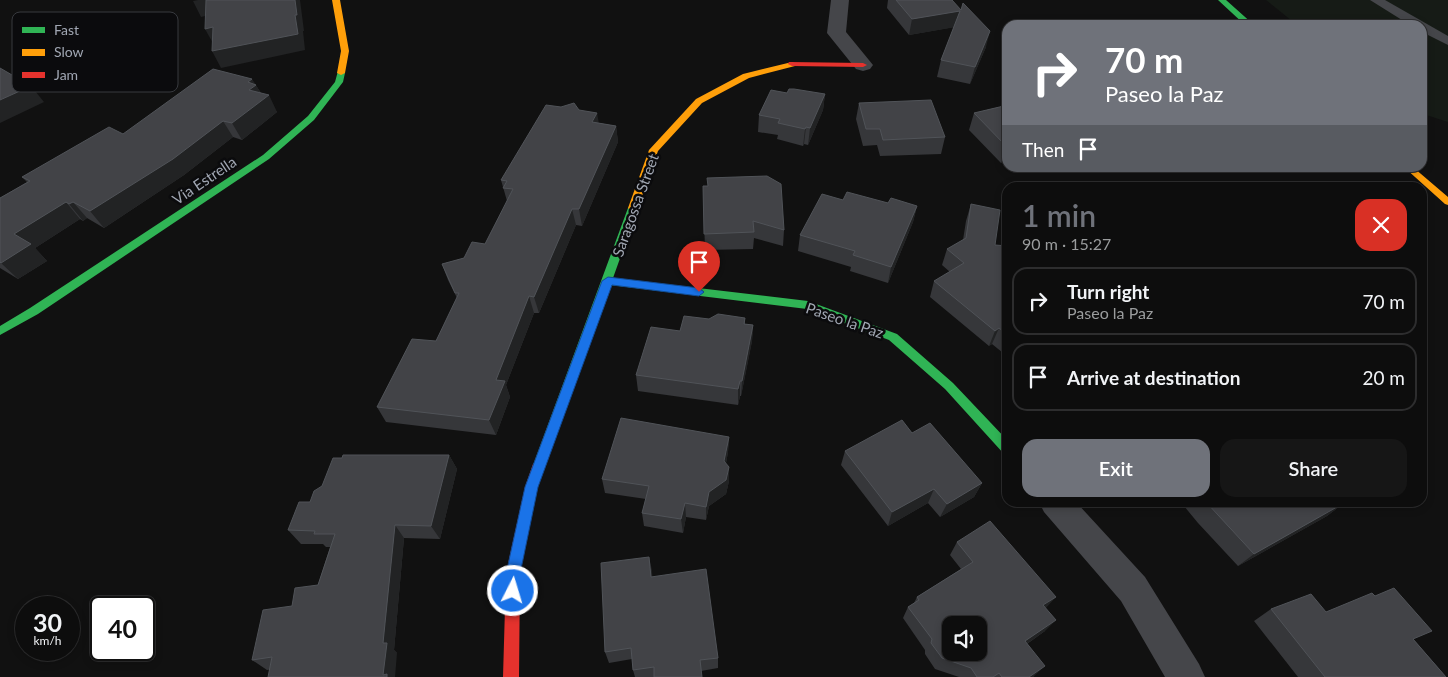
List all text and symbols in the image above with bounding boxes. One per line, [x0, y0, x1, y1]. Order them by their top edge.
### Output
legend [12, 12, 178, 92]
text: Fast [54, 21, 79, 38]
text: 70 m [1105, 38, 1183, 80]
icon: right [1022, 40, 1087, 105]
text: Slow [54, 43, 84, 60]
text: Jam [54, 66, 78, 83]
text: Paseo la Paz [1105, 80, 1224, 107]
icon: arrive [1074, 135, 1102, 163]
text: Then [1022, 138, 1064, 161]
street label: Saragossa Street [608, 150, 662, 259]
street label: Via Estrella [169, 152, 239, 208]
text: 1 min [1022, 197, 1096, 233]
button: close [1355, 199, 1407, 251]
text: 90 m · 15:27 [1022, 234, 1111, 253]
pin [678, 241, 720, 292]
icon: arrive [685, 248, 713, 276]
text: Turn right [1067, 280, 1149, 303]
icon: right [1024, 287, 1052, 315]
text: 70 m [1362, 290, 1405, 313]
street label: Paseo la Paz [804, 298, 886, 342]
text: Paseo la Paz [1067, 303, 1153, 322]
icon: arrive [1024, 363, 1052, 391]
text: Arrive at destination [1067, 366, 1240, 389]
text: 20 m [1362, 366, 1405, 389]
button: Exit [1022, 439, 1210, 497]
button: Share [1220, 439, 1407, 497]
position arrow [486, 564, 538, 616]
speed limit sign: 40 [90, 596, 155, 661]
text: 30 [33, 607, 62, 637]
map controls [942, 616, 987, 661]
button: sound [942, 616, 987, 661]
text: km/h [33, 633, 62, 648]

